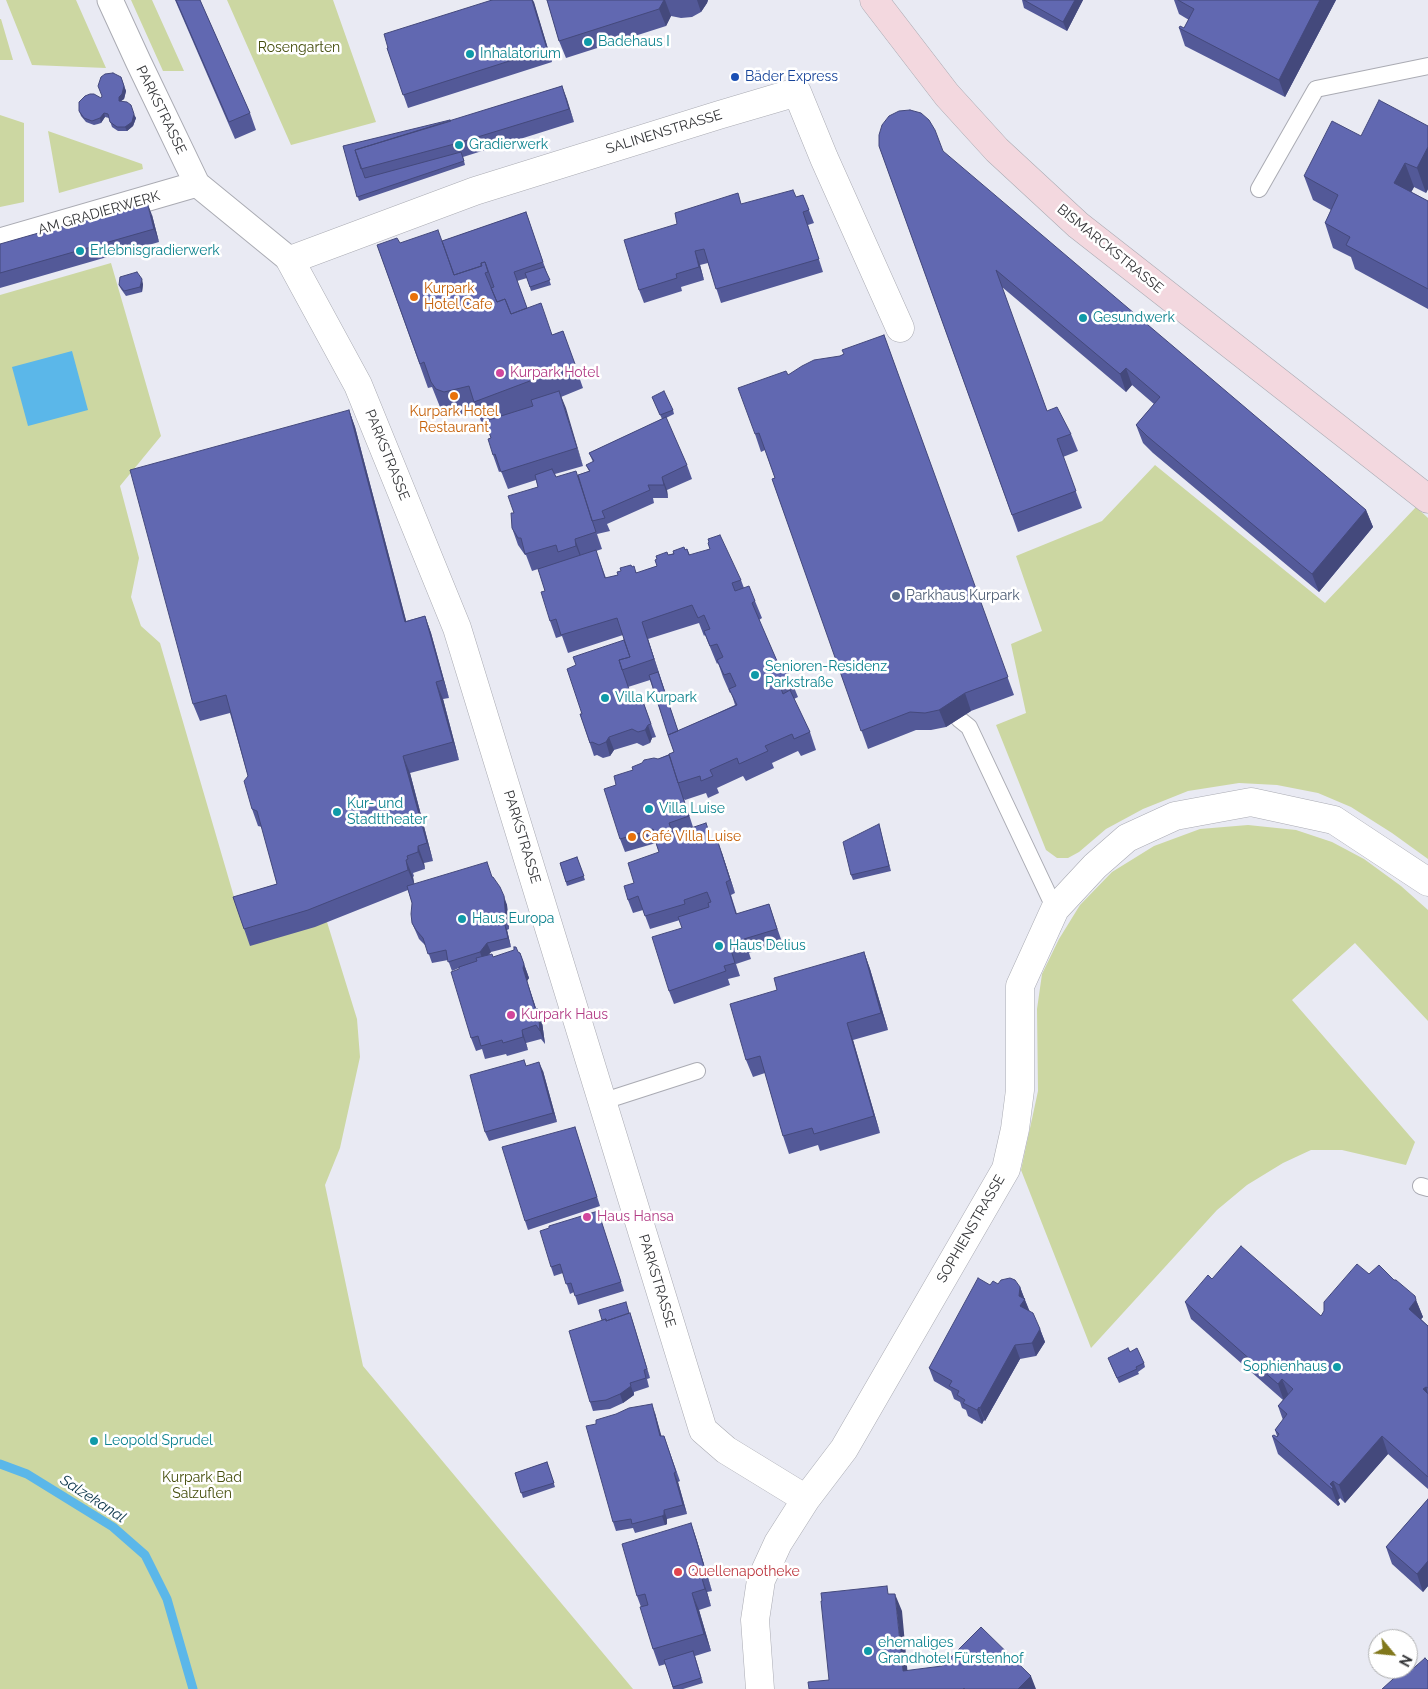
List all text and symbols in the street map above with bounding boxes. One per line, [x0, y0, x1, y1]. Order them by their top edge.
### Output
place label: Badehaus I [598, 34, 670, 50]
marker: Badehaus I [582, 36, 594, 48]
park label: Rosengarten [258, 40, 340, 56]
place label: Inhalatorium [480, 46, 561, 62]
marker: Inhalatorium [464, 48, 476, 60]
street label: PARKSTRASSE [132, 63, 190, 157]
place label: Bäder Express [745, 69, 838, 85]
marker: Bäder Express [729, 71, 741, 83]
street label: SALINENSTRASSE [604, 106, 724, 158]
place label: Gradierwerk [469, 137, 548, 153]
marker: Gradierwerk [453, 139, 465, 151]
street label: AM GRADIERWERK [36, 188, 162, 238]
street label: BISMARCKSTRASSE [1054, 201, 1166, 297]
place label: Erlebnisgradierwerk [90, 243, 220, 259]
marker: Erlebnisgradierwerk [74, 245, 86, 257]
place label: Kurpark Hotel Cafe [424, 281, 492, 314]
marker: Kurpark Hotel Cafe [408, 291, 420, 303]
place label: Gesundwerk [1093, 310, 1175, 326]
marker: Gesundwerk [1077, 312, 1089, 324]
place label: Kurpark Hotel [510, 365, 599, 381]
marker: Kurpark Hotel [494, 367, 506, 379]
marker: Kurpark Hotel Restaurant [448, 390, 460, 402]
place label: Kurpark Hotel Restaurant [409, 404, 499, 437]
street label: PARKSTRASSE [361, 407, 413, 503]
place label: Parkhaus Kurpark [906, 588, 1020, 604]
marker: Parkhaus Kurpark [890, 590, 902, 602]
place label: Senioren-Residenz Parkstraße [765, 659, 887, 692]
marker: Senioren-Residenz Parkstraße [749, 669, 761, 681]
place label: Villa Kurpark [615, 690, 697, 706]
marker: Villa Kurpark [599, 692, 611, 704]
street label: PARKSTRASSE [500, 788, 544, 886]
place label: Kur- und Stadttheater [347, 796, 427, 829]
place label: Villa Luise [659, 801, 725, 817]
marker: Villa Luise [643, 803, 655, 815]
marker: Kur- und Stadttheater [331, 806, 343, 818]
place label: Café Villa Luise [642, 829, 741, 845]
marker: Café Villa Luise [626, 831, 638, 843]
place label: Haus Europa [472, 911, 555, 927]
marker: Haus Europa [456, 913, 468, 925]
place label: Haus Delius [729, 938, 806, 954]
marker: Haus Delius [713, 940, 725, 952]
place label: Kurpark Haus [521, 1007, 608, 1023]
marker: Kurpark Haus [505, 1009, 517, 1021]
street label: SOPHIENSTRASSE [933, 1172, 1009, 1286]
place label: Haus Hansa [597, 1209, 674, 1225]
marker: Haus Hansa [581, 1211, 593, 1223]
street label: PARKSTRASSE [635, 1232, 679, 1330]
place label: Sophienhaus [1243, 1359, 1327, 1375]
marker: Sophienhaus [1331, 1361, 1343, 1373]
place label: Leopold Sprudel [104, 1433, 213, 1449]
marker: Leopold Sprudel [88, 1435, 100, 1447]
park label: Kurpark Bad Salzuflen [162, 1470, 242, 1502]
water label: Salzekanal [57, 1471, 129, 1527]
place label: Quellenapotheke [688, 1564, 800, 1580]
marker: Quellenapotheke [672, 1566, 684, 1578]
north arrow [1368, 1629, 1418, 1679]
place label: ehemaliges Grandhotel Fürstenhof [878, 1635, 1024, 1668]
marker: ehemaliges Grandhotel Fürstenhof [862, 1645, 874, 1657]
text: N [1396, 1652, 1415, 1669]

